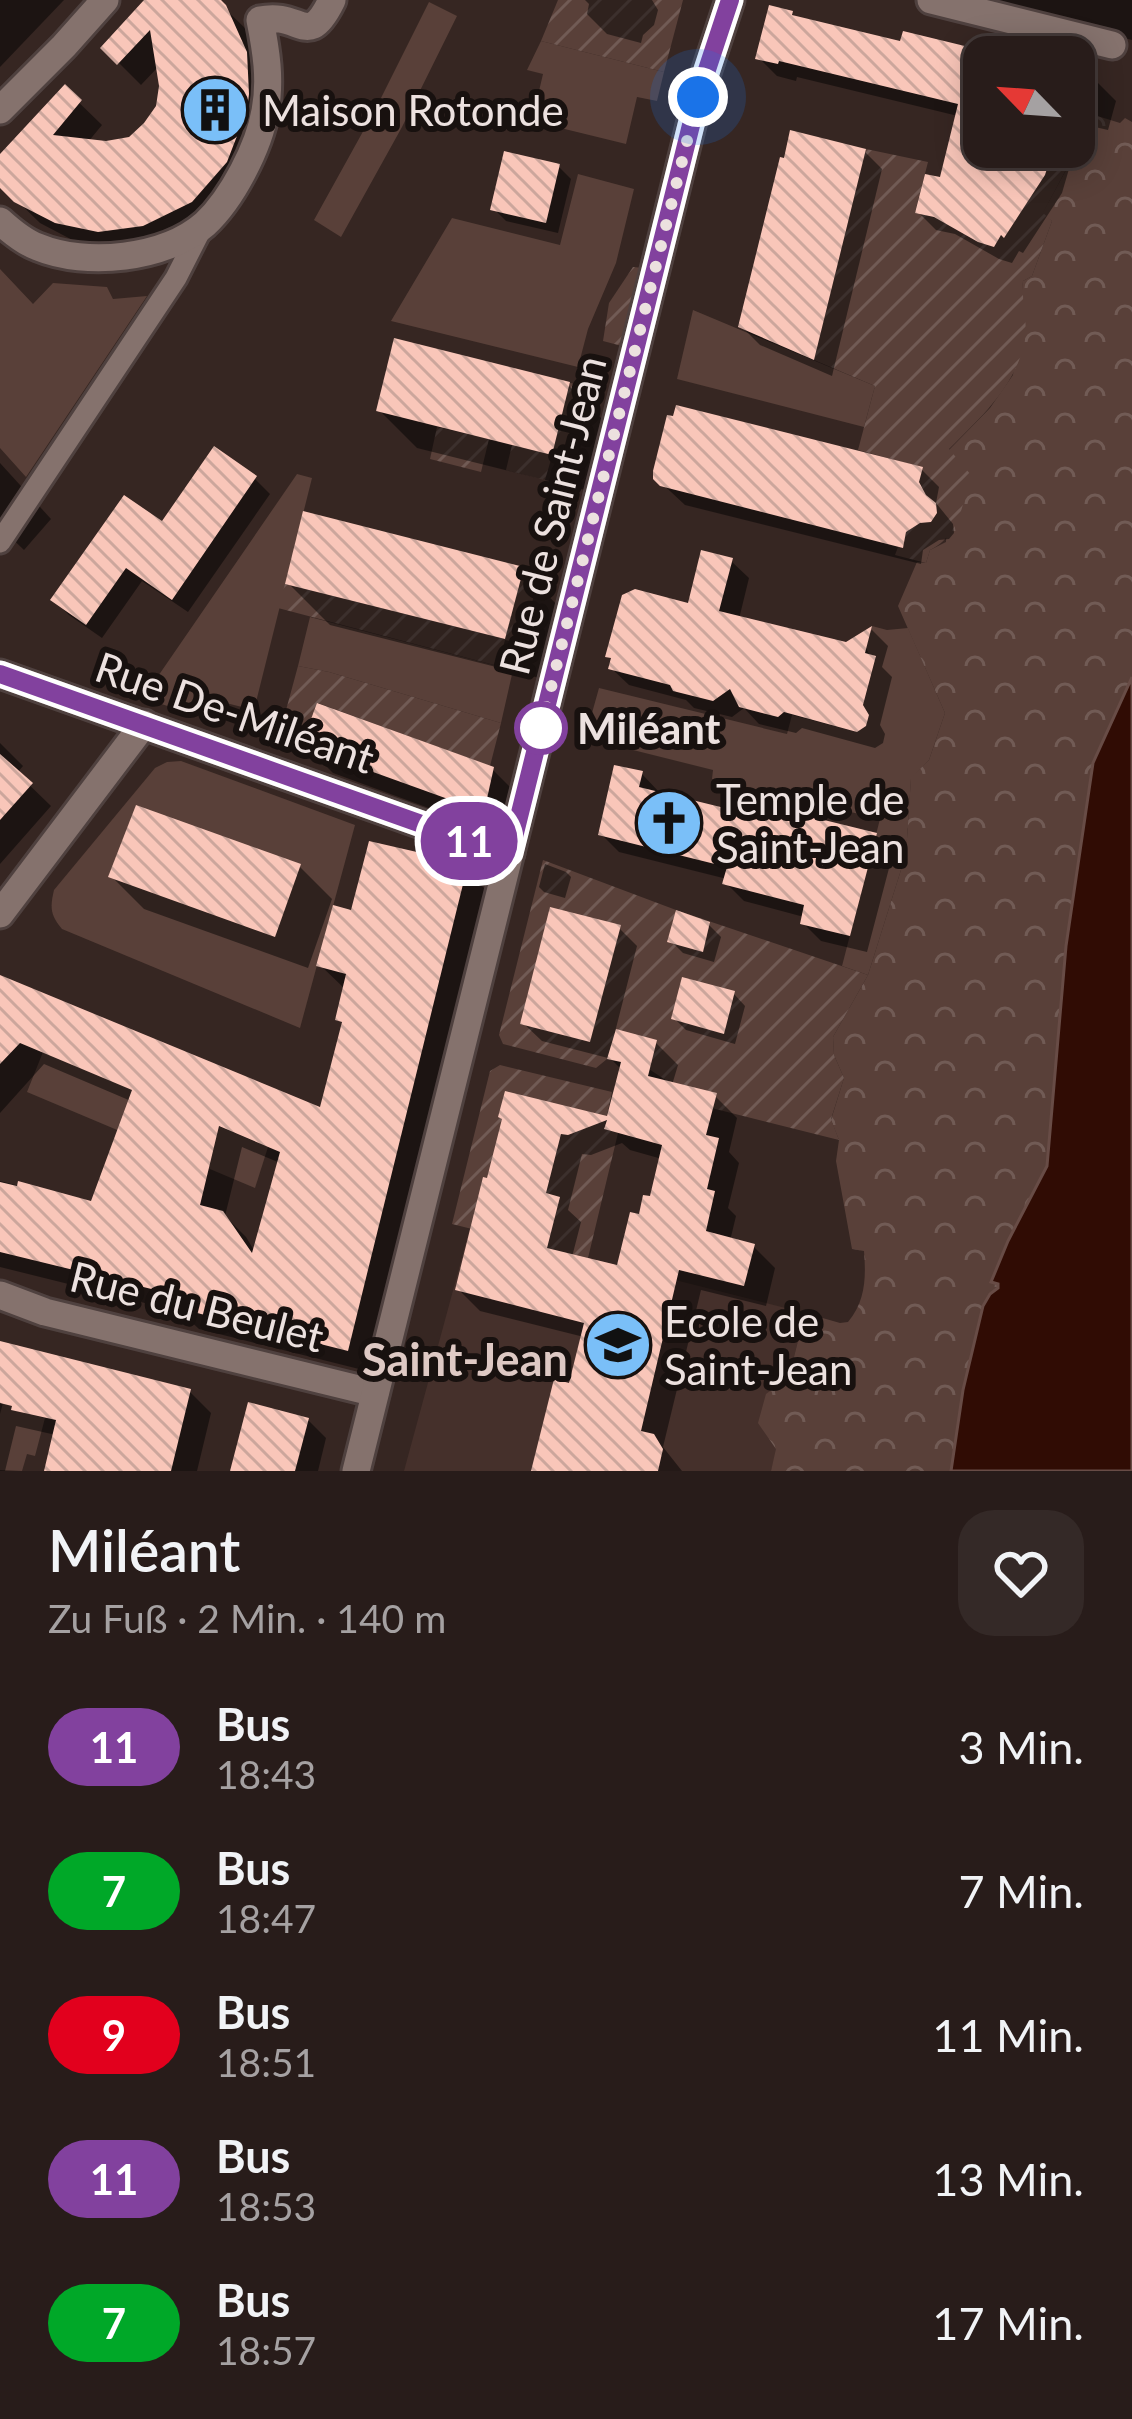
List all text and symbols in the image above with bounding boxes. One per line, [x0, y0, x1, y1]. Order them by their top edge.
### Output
north arrow [963, 36, 1095, 168]
map controls [963, 36, 1095, 168]
your location [668, 67, 728, 127]
building icon: Maison Rotonde [180, 75, 250, 145]
place label: Maison Rotonde [262, 85, 564, 135]
street label: Rue de Saint-Jean [488, 350, 616, 680]
street label: Rue De-Miléant [89, 641, 381, 783]
marker: Miléant [516, 703, 566, 753]
place label: Miléant [577, 703, 721, 753]
place label: Temple de Saint-Jean [716, 774, 904, 872]
church icon: Temple de Saint-Jean [634, 788, 704, 858]
line badge: 11 [415, 802, 523, 880]
text: 11 [445, 816, 493, 866]
street label: Rue du Beulet [65, 1250, 329, 1362]
place label: Ecole de Saint-Jean [664, 1296, 852, 1394]
school or university icon: Ecole de Saint-Jean [583, 1310, 653, 1380]
district label: Saint-Jean [362, 1332, 568, 1386]
button: heart [958, 1510, 1084, 1636]
text: Miléant [48, 1516, 240, 1584]
text: Zu Fuß · 2 Min. · 140 m [48, 1595, 446, 1641]
text: Bus [216, 1697, 290, 1751]
text: 3 Min. [958, 1720, 1084, 1774]
text: 11 [90, 1722, 138, 1772]
text: 18:43 [216, 1751, 316, 1797]
text: Bus [216, 1841, 290, 1895]
text: 7 Min. [958, 1864, 1084, 1918]
text: 7 [102, 1866, 126, 1916]
text: 18:47 [216, 1895, 316, 1941]
text: Bus [216, 1985, 290, 2039]
text: 11 Min. [932, 2008, 1084, 2062]
text: 9 [102, 2010, 126, 2060]
text: 18:51 [216, 2039, 316, 2085]
text: Bus [216, 2129, 290, 2183]
text: 13 Min. [932, 2152, 1084, 2206]
text: 11 [90, 2154, 138, 2204]
text: 18:53 [216, 2183, 316, 2229]
text: Bus [216, 2273, 290, 2327]
text: 17 Min. [932, 2296, 1084, 2350]
text: 7 [102, 2298, 126, 2348]
text: 18:57 [216, 2327, 316, 2373]

